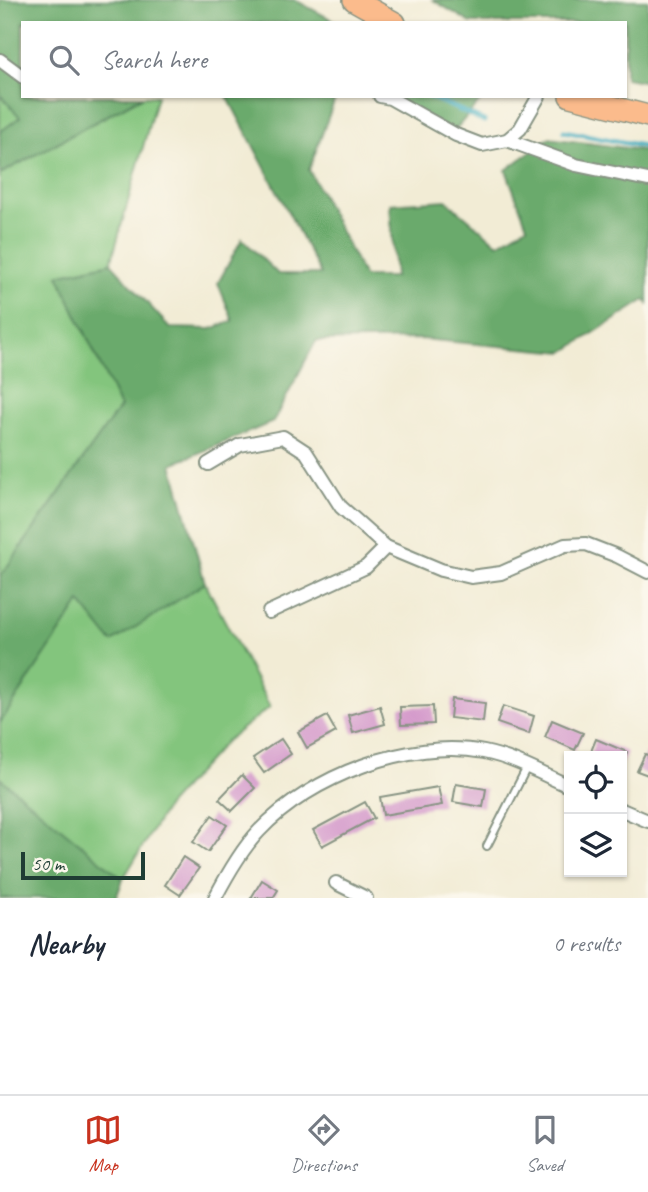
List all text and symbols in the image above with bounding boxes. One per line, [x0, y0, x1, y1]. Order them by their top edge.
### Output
search box [21, 21, 627, 98]
icon: search [45, 41, 83, 79]
text: Search here [101, 43, 207, 76]
map controls [564, 751, 627, 877]
button: locate [564, 751, 627, 814]
button: layers [564, 814, 627, 877]
scale bar [21, 849, 145, 881]
text: 50 m [32, 852, 64, 876]
text: Nearby [28, 925, 104, 963]
text: 0 results [553, 929, 620, 958]
tab: Map [84, 1111, 122, 1177]
tab: Directions [291, 1111, 357, 1177]
tab: Saved [526, 1111, 564, 1177]

